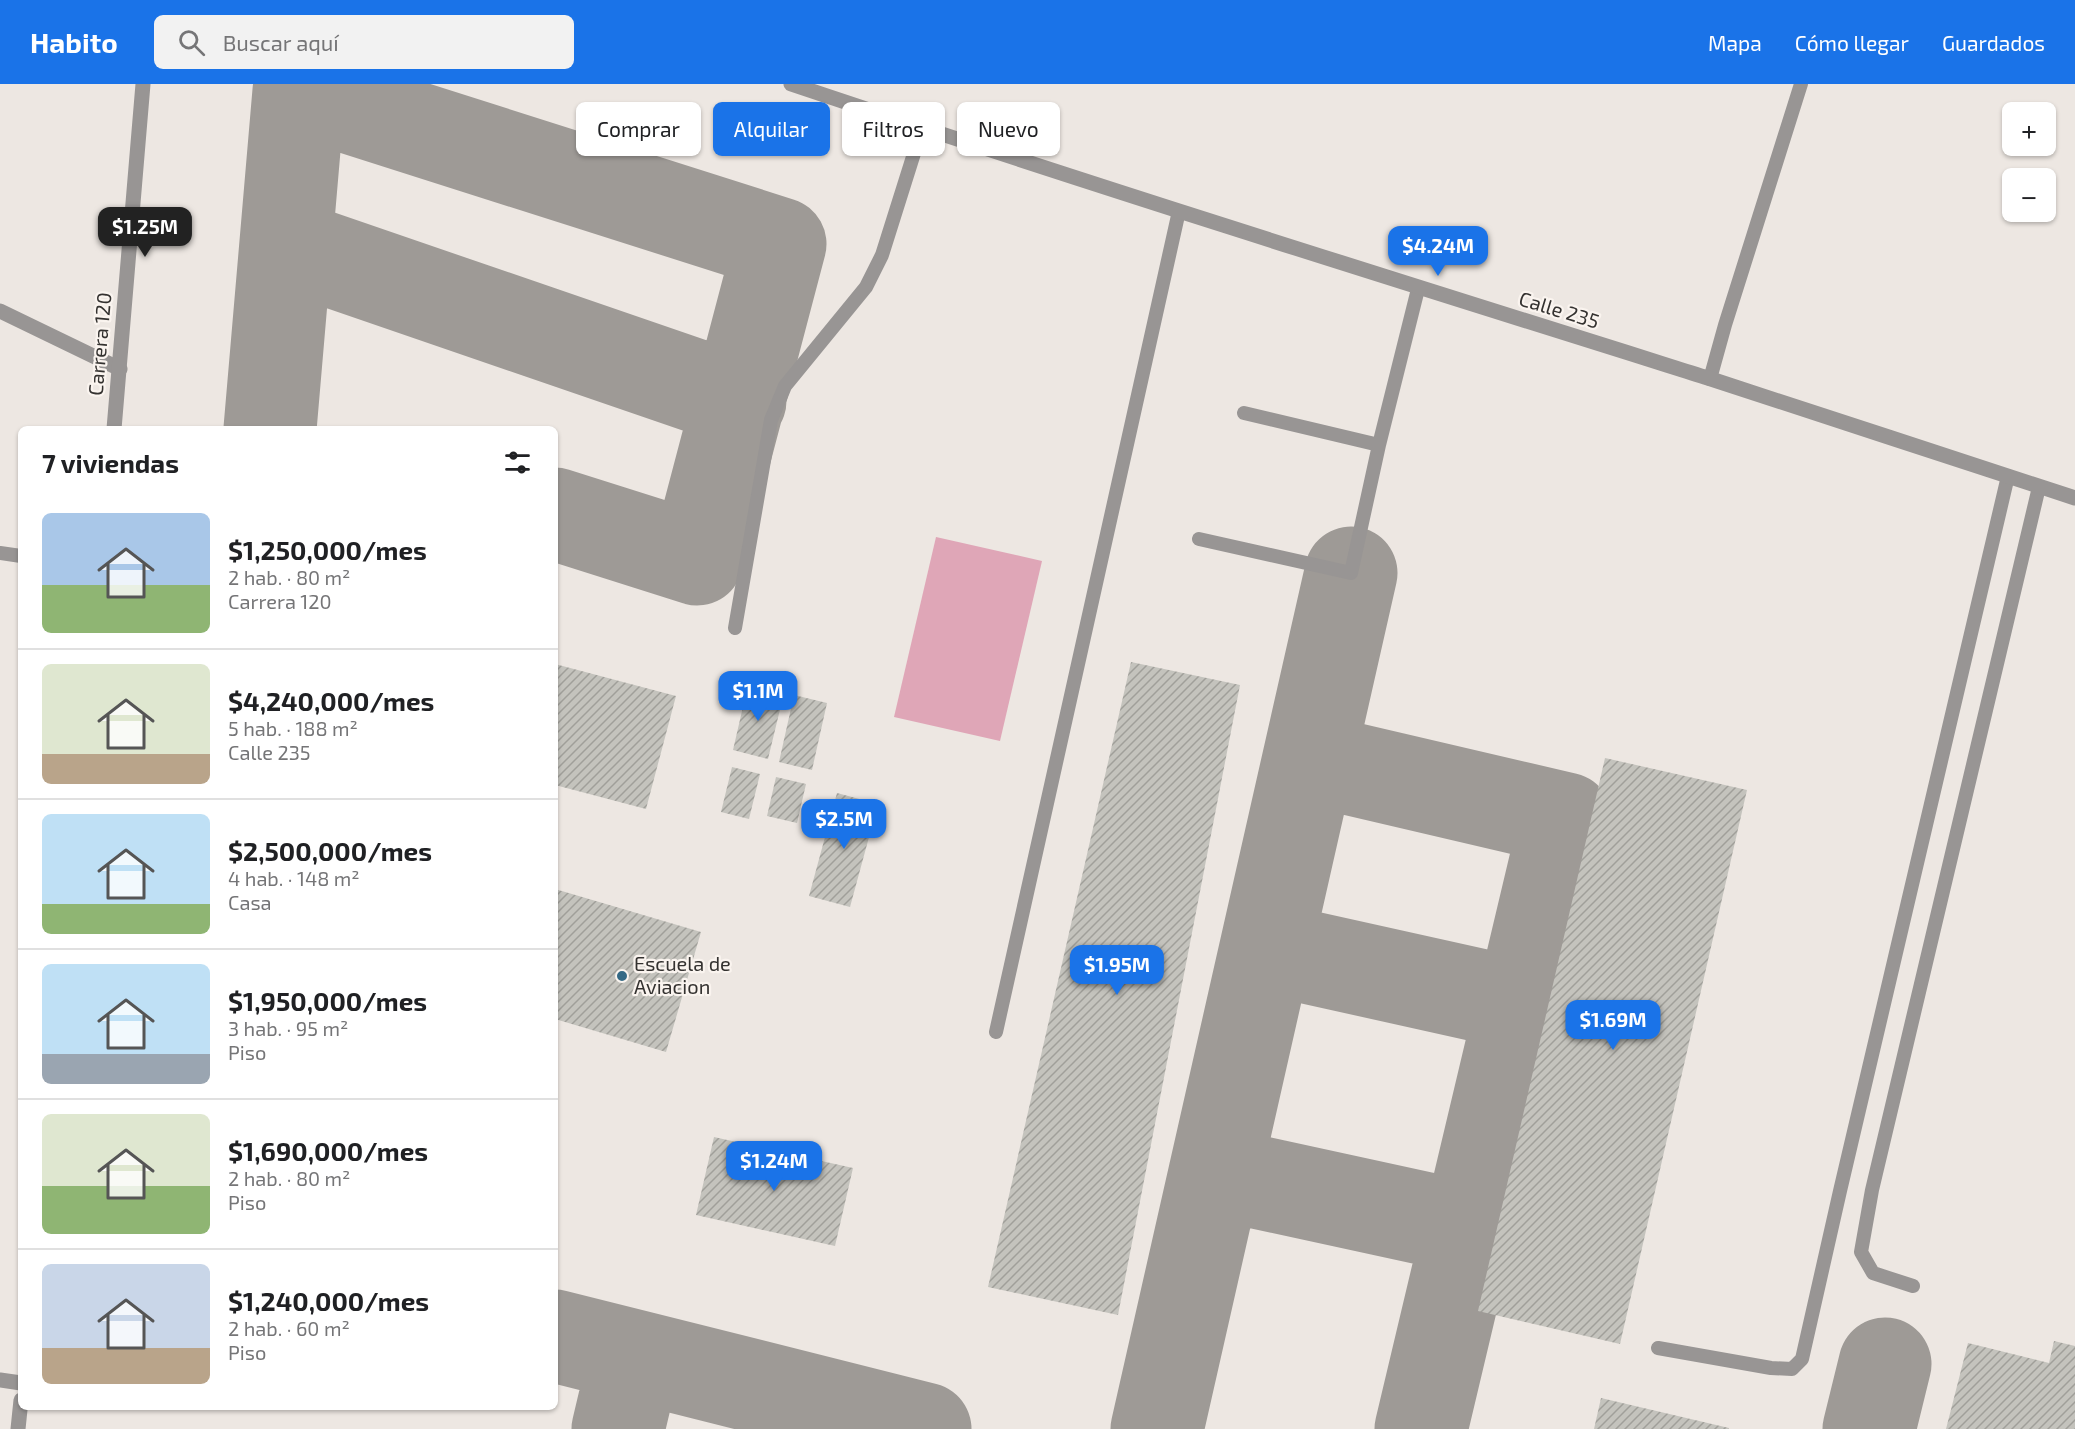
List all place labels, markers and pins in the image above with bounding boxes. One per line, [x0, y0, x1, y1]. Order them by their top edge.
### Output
pin: $1.25M [96, 207, 194, 258]
pin: $4.24M [1389, 226, 1487, 277]
pin: $1.1M [716, 671, 800, 722]
pin: $2.5M [802, 799, 886, 850]
pin: $1.95M [1068, 945, 1166, 996]
place label: Escuela de Aviacion [634, 951, 731, 998]
marker: Escuela de Aviacion [615, 969, 629, 983]
pin: $1.69M [1564, 1000, 1662, 1051]
pin: $1.24M [725, 1141, 823, 1192]

